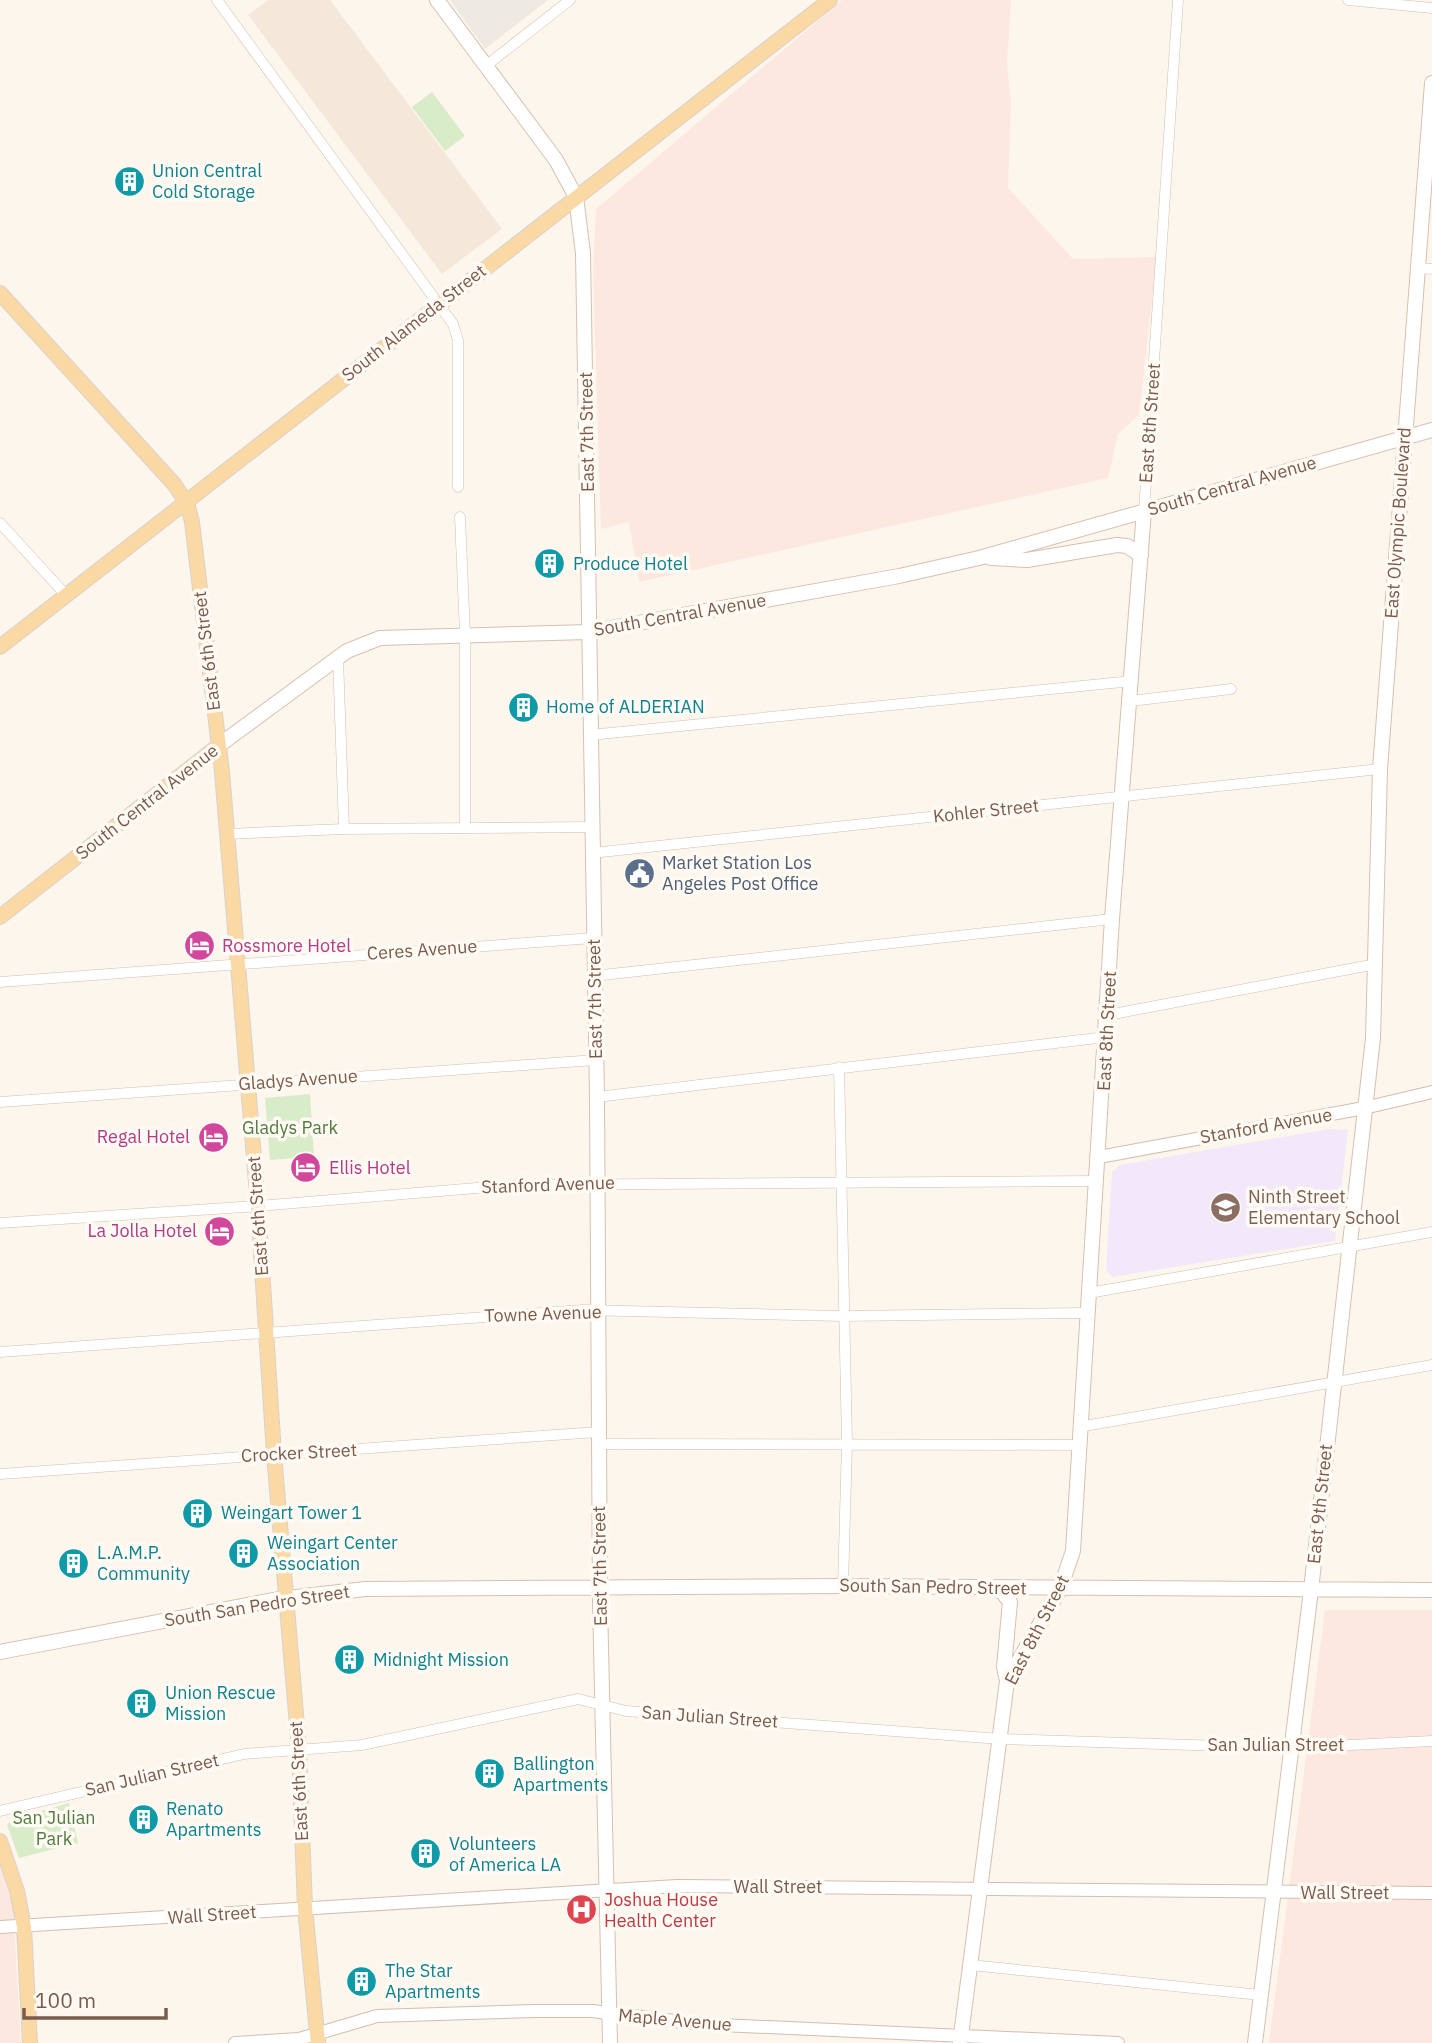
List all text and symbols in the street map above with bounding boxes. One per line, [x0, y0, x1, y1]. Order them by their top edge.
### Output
place label: Union Central Cold Storage [152, 159, 262, 203]
building icon: Union Central Cold Storage [112, 164, 146, 198]
street label: South Alameda Street [337, 259, 490, 386]
street label: East 8th Street [1134, 362, 1165, 484]
street label: East 7th Street [574, 372, 599, 492]
street label: East Olympic Boulevard [1379, 427, 1416, 619]
street label: South Central Avenue [1145, 450, 1319, 521]
building icon: Produce Hotel [533, 547, 567, 581]
place label: Produce Hotel [573, 552, 688, 575]
street label: South Central Avenue [592, 588, 768, 641]
street label: East 6th Street [188, 590, 225, 712]
building icon: Home of ALDERIAN [506, 690, 540, 724]
place label: Home of ALDERIAN [546, 695, 705, 718]
street label: South Central Avenue [71, 739, 223, 864]
street label: Kohler Street [932, 794, 1040, 827]
place label: Market Station Los Angeles Post Office [662, 851, 818, 895]
public building icon: Market Station Los Angeles Post Office [622, 856, 656, 890]
hotel icon: Rossmore Hotel [182, 929, 216, 963]
place label: Rossmore Hotel [222, 934, 351, 957]
street label: Ceres Avenue [366, 934, 478, 965]
street label: East 7th Street [582, 939, 607, 1059]
street label: East 8th Street [1092, 970, 1121, 1092]
street label: Gladys Avenue [238, 1064, 358, 1095]
street label: Stanford Avenue [1198, 1103, 1334, 1148]
park label: Gladys Park [242, 1116, 338, 1139]
hotel icon: Regal Hotel [196, 1120, 230, 1154]
place label: Regal Hotel [97, 1125, 190, 1148]
hotel icon: Ellis Hotel [289, 1151, 323, 1185]
street label: East 6th Street [242, 1155, 273, 1277]
place label: Ellis Hotel [329, 1156, 411, 1179]
street label: Stanford Avenue [481, 1171, 615, 1198]
place label: Ninth Street Elementary School [1248, 1185, 1400, 1229]
school or university icon: Ninth Street Elementary School [1208, 1190, 1242, 1224]
hotel icon: La Jolla Hotel [203, 1214, 237, 1248]
place label: La Jolla Hotel [87, 1219, 197, 1242]
street label: Towne Avenue [484, 1300, 602, 1327]
street label: Crocker Street [240, 1438, 358, 1467]
street label: East 9th Street [1302, 1443, 1337, 1565]
building icon: Weingart Tower 1 [181, 1496, 215, 1530]
place label: Weingart Tower 1 [221, 1501, 362, 1524]
street label: East 7th Street [587, 1506, 612, 1626]
place label: Weingart Center Association [267, 1531, 398, 1575]
building icon: Weingart Center Association [227, 1536, 261, 1570]
place label: L.A.M.P. Community [97, 1541, 190, 1585]
building icon: L.A.M.P. Community [57, 1546, 91, 1580]
street label: East 8th Street [999, 1571, 1074, 1689]
street label: South San Pedro Street [839, 1573, 1027, 1600]
street label: South San Pedro Street [163, 1580, 351, 1632]
building icon: Midnight Mission [333, 1643, 367, 1677]
place label: Midnight Mission [373, 1648, 509, 1671]
place label: Union Rescue Mission [165, 1681, 276, 1725]
building icon: Union Rescue Mission [125, 1686, 159, 1720]
street label: San Julian Street [641, 1700, 779, 1733]
street label: East 6th Street [284, 1720, 313, 1842]
street label: San Julian Street [1208, 1733, 1344, 1756]
street label: San Julian Street [83, 1748, 221, 1801]
place label: Ballington Apartments [513, 1752, 609, 1796]
building icon: Ballington Apartments [473, 1757, 507, 1791]
place label: Renato Apartments [166, 1797, 262, 1841]
building icon: Renato Apartments [126, 1802, 160, 1836]
park label: San Julian Park [12, 1806, 96, 1850]
place label: Volunteers of America LA [449, 1832, 562, 1876]
building icon: Volunteers of America LA [409, 1837, 443, 1871]
street label: Wall Street [734, 1875, 822, 1898]
street label: Wall Street [1301, 1881, 1389, 1904]
place label: Joshua House Health Center [604, 1888, 718, 1932]
hospital icon: Joshua House Health Center [564, 1893, 598, 1927]
street label: Wall Street [167, 1900, 257, 1929]
place label: The Star Apartments [385, 1959, 481, 2003]
building icon: The Star Apartments [345, 1964, 379, 1998]
scale bar [24, 1976, 166, 2020]
text: 100 m [35, 1986, 96, 2014]
street label: Maple Avenue [617, 2003, 733, 2036]

